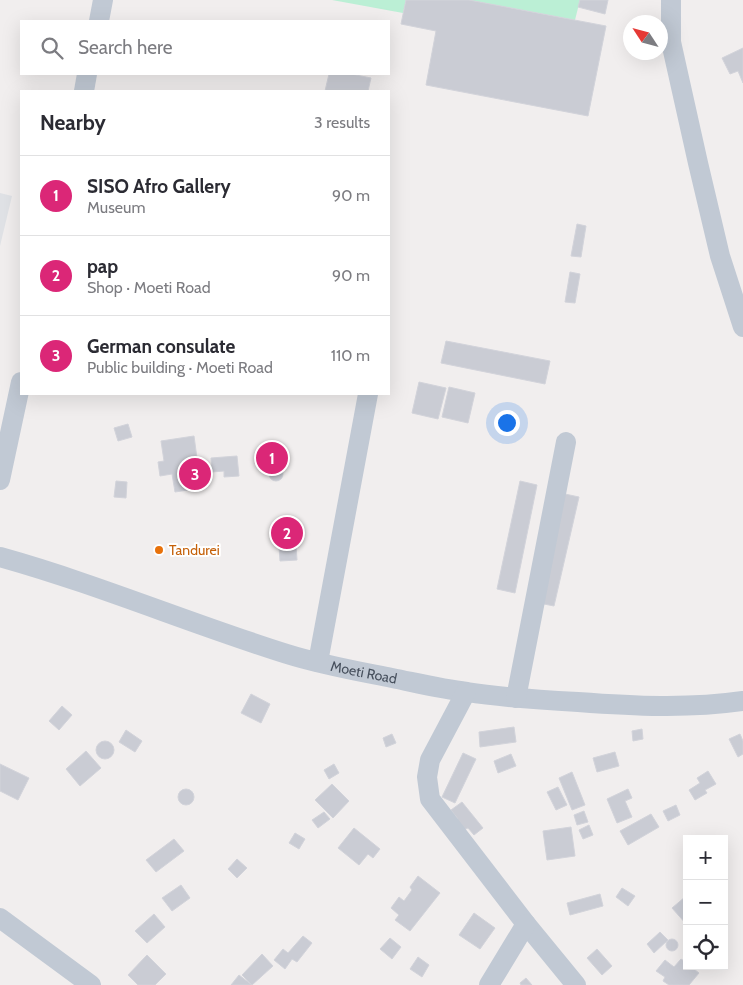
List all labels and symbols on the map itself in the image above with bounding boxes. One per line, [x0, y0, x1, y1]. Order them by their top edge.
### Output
north arrow [623, 15, 668, 60]
your location [494, 410, 520, 436]
pin: 1 [256, 439, 288, 477]
pin: 3 [179, 455, 211, 493]
pin: 2 [271, 514, 303, 552]
place label: Tandurei [169, 541, 220, 559]
marker: Tandurei [153, 544, 165, 556]
street label: Moeti Road [329, 657, 399, 688]

